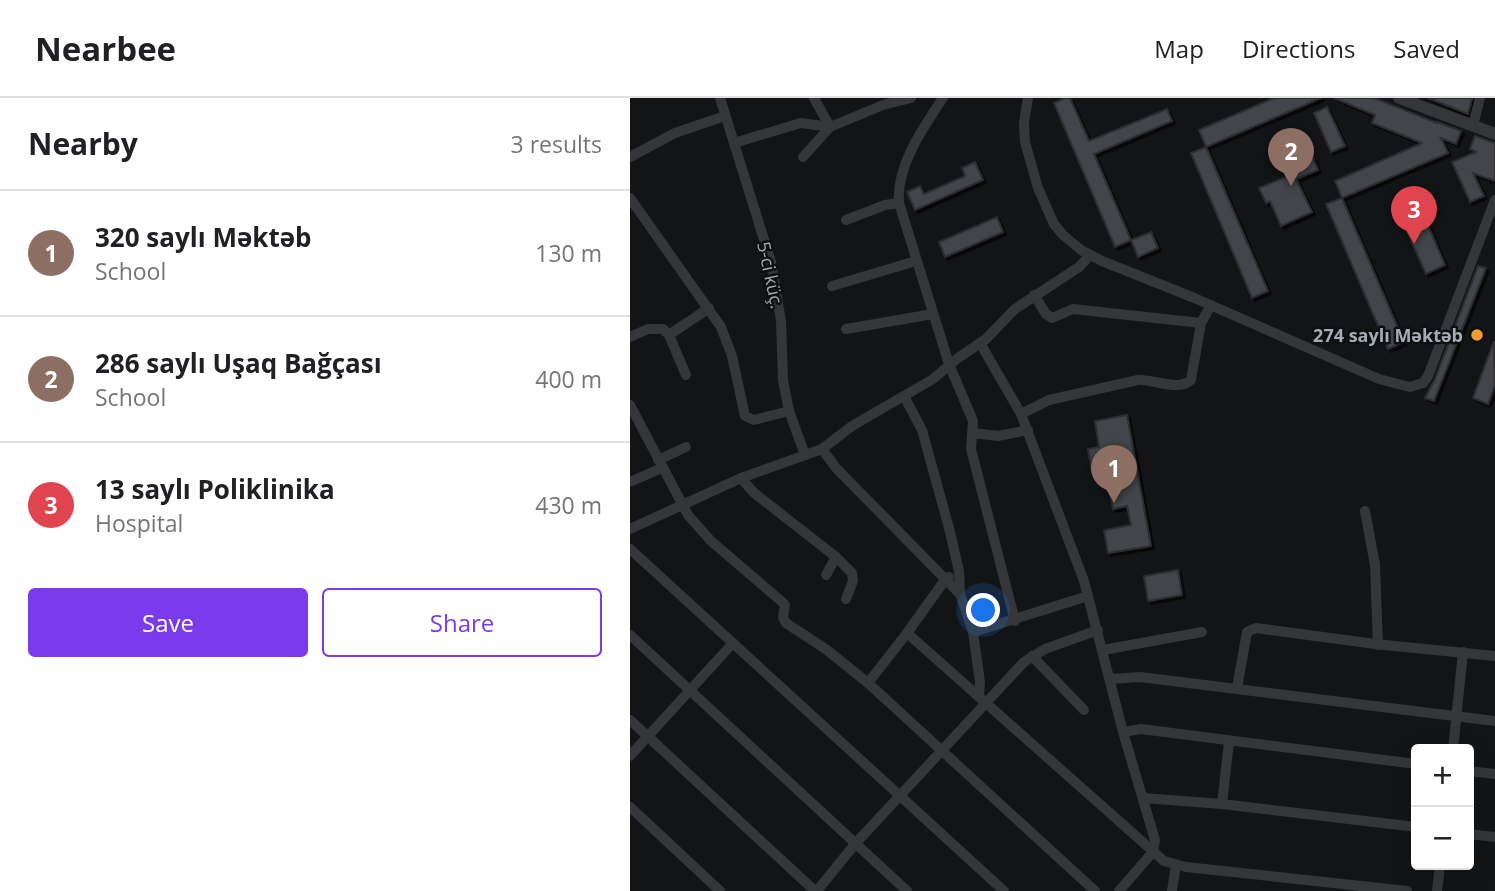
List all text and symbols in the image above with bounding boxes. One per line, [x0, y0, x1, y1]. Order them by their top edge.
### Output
text: Nearbee [35, 26, 176, 71]
text: Map [1154, 32, 1204, 65]
text: Directions [1242, 32, 1355, 65]
text: Saved [1393, 32, 1460, 65]
text: Nearby [28, 123, 138, 164]
text: 3 results [511, 128, 602, 160]
pin: 2 [1268, 128, 1314, 186]
pin: 3 [1391, 186, 1437, 244]
text: 320 saylı Məktəb [95, 219, 312, 255]
text: 1 [44, 237, 58, 269]
text: 130 m [535, 237, 602, 269]
street label: 5-ci küç. [752, 239, 790, 311]
text: School [95, 255, 166, 287]
place label: 274 saylı Məktəb [1313, 323, 1463, 347]
marker: 274 saylı Məktəb [1469, 327, 1485, 343]
text: 286 saylı Uşaq Bağçası [95, 345, 382, 381]
text: 2 [44, 363, 58, 395]
text: 400 m [535, 363, 602, 395]
text: School [95, 381, 166, 413]
pin: 1 [1091, 445, 1137, 503]
text: 13 saylı Poliklinika [95, 471, 335, 507]
text: 3 [44, 489, 58, 521]
text: 430 m [535, 489, 602, 521]
text: Hospital [95, 507, 183, 539]
button: Save [28, 588, 308, 657]
button: Share [322, 588, 602, 657]
your location [966, 593, 1000, 627]
map controls [1411, 744, 1474, 870]
button: + [1411, 744, 1474, 807]
button: − [1411, 807, 1474, 870]

